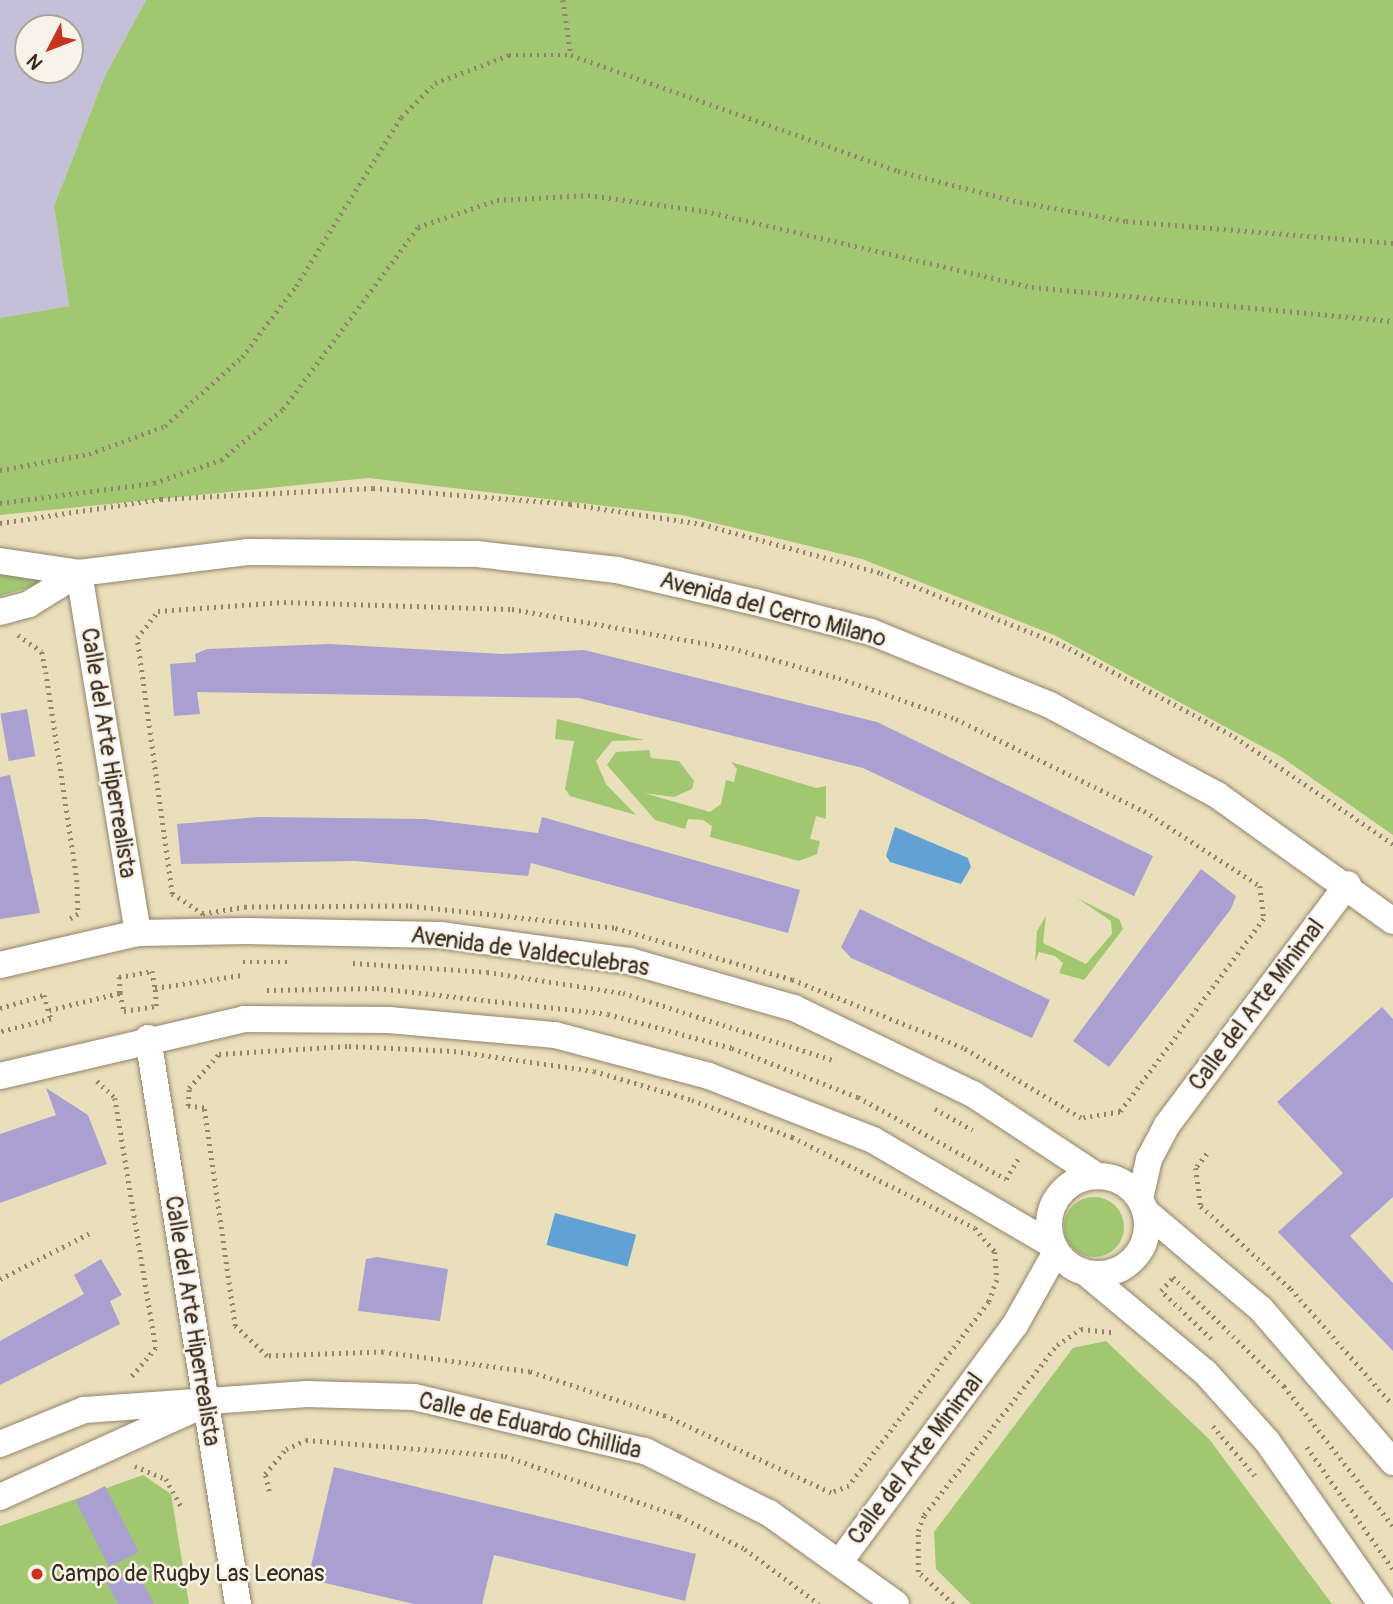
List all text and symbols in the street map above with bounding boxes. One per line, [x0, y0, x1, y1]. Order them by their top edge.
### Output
north arrow [14, 14, 84, 84]
text: N [22, 49, 48, 75]
street label: Avenida del Cerro Milano [657, 567, 889, 653]
street label: Calle del Arte Hiperrealista [75, 626, 141, 880]
street label: Calle del Arte Minimal [1183, 914, 1331, 1096]
street label: Avenida de Valdeculebras [409, 922, 651, 982]
street label: Calle del Arte Hiperrealista [159, 1194, 225, 1448]
street label: Calle del Arte Minimal [842, 1368, 990, 1550]
street label: Calle de Eduardo Chillida [416, 1387, 644, 1465]
place label: Campo de Rugby Las Leonas [51, 1560, 324, 1588]
marker: Campo de Rugby Las Leonas [29, 1566, 45, 1582]

